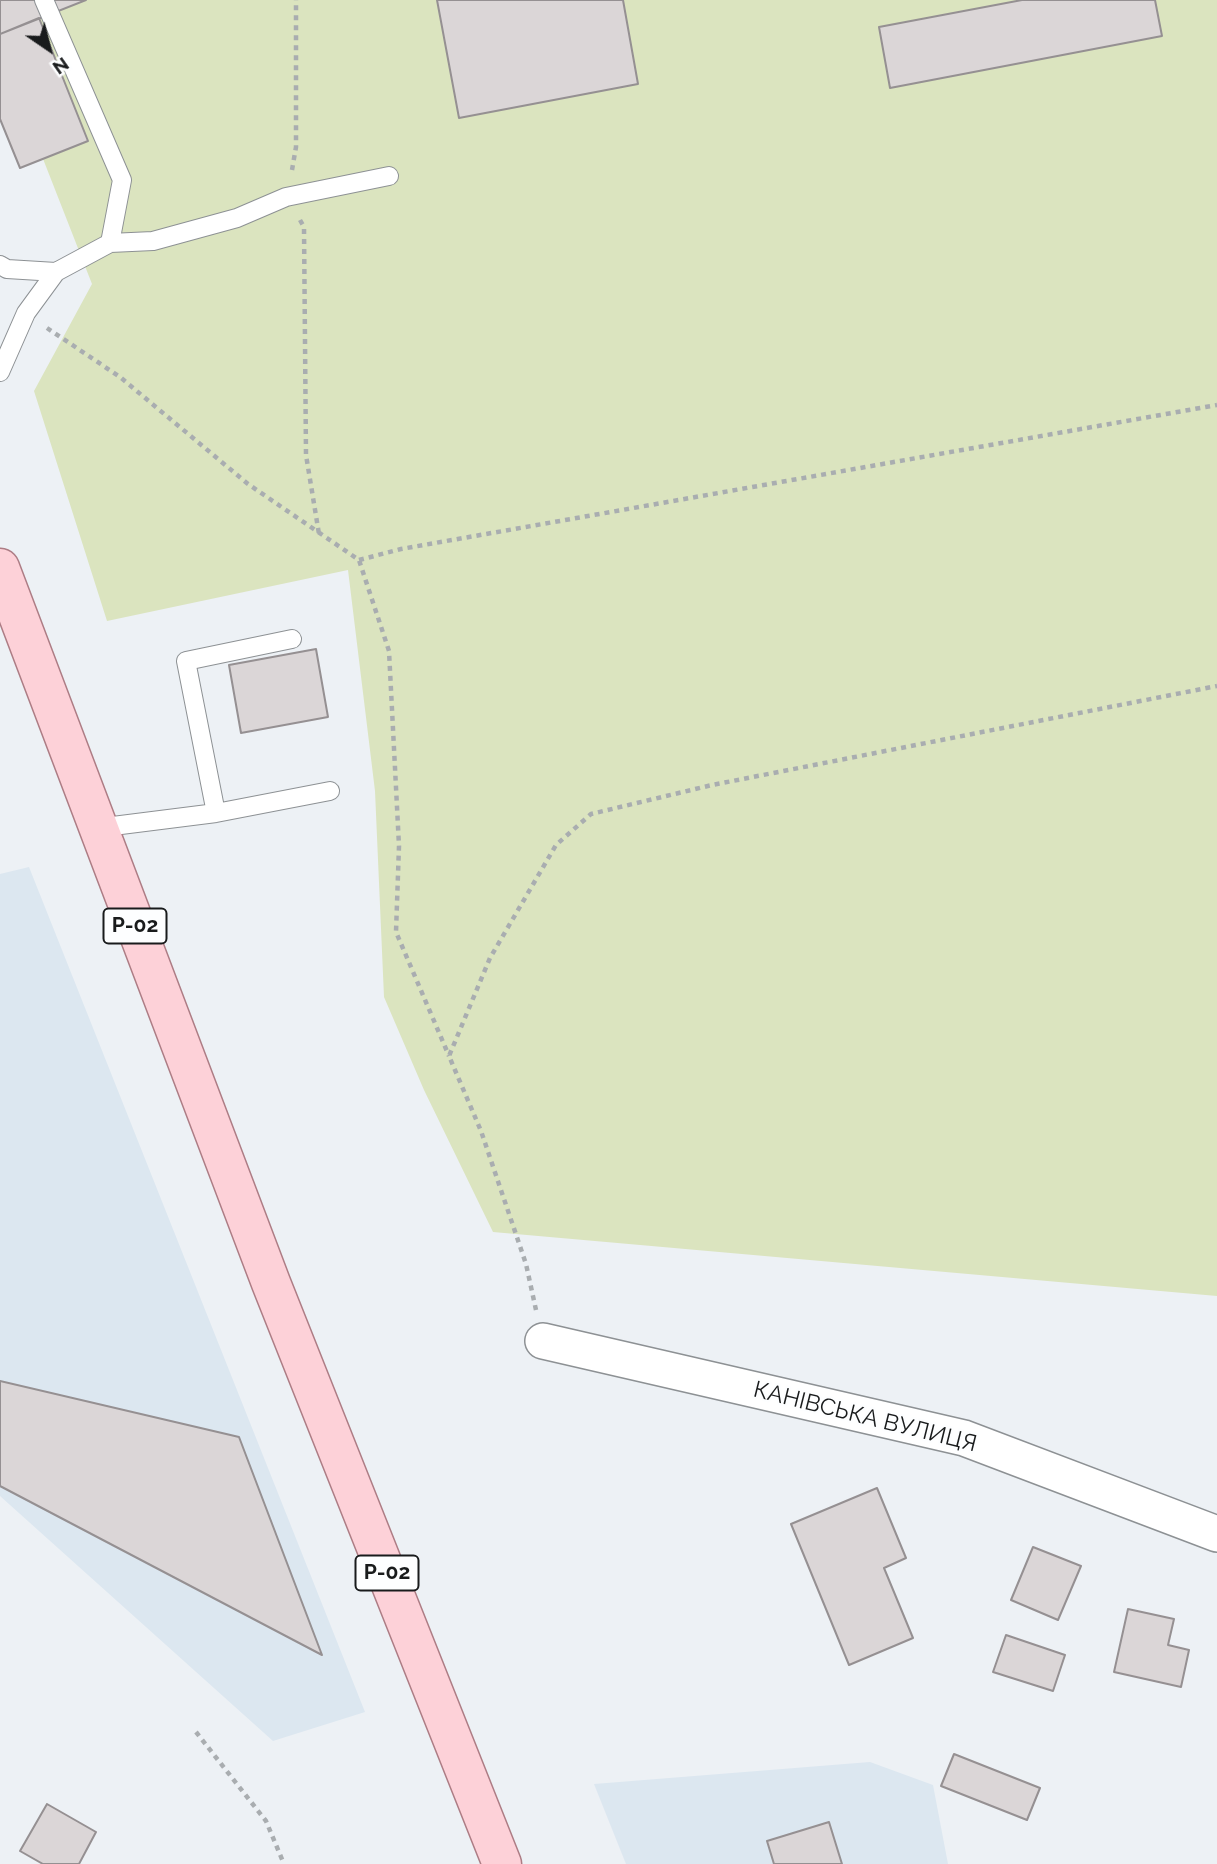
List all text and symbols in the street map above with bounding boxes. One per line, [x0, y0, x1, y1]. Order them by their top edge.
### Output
north arrow [14, 14, 84, 84]
text: N [49, 53, 73, 79]
road number: Р-02 [104, 908, 166, 944]
street label: КАНІВСЬКА ВУЛИЦЯ [751, 1376, 979, 1458]
road number: Р-02 [356, 1556, 418, 1590]

